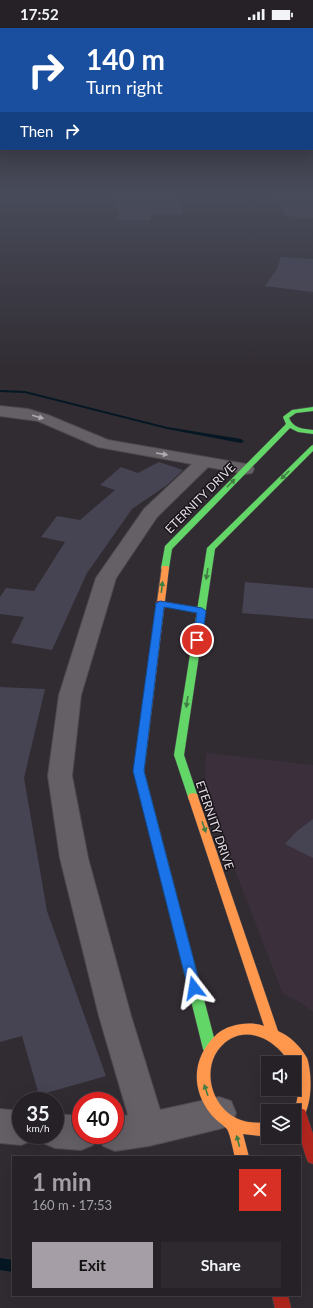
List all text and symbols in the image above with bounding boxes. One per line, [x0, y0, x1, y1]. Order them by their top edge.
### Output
text: 17:52 [20, 5, 59, 23]
text: 140 m [86, 42, 165, 76]
icon: right [20, 44, 72, 96]
text: Turn right [86, 76, 163, 98]
icon: right [61, 120, 83, 142]
text: Then [20, 122, 53, 140]
one-way arrow [33, 414, 45, 420]
one-way arrow [156, 451, 168, 457]
street label: ETERNITY DRIVE [162, 460, 238, 536]
one-way arrow [280, 470, 290, 480]
one-way arrow [226, 478, 236, 488]
one-way arrow [204, 568, 210, 580]
one-way arrow [159, 581, 166, 593]
pin [180, 623, 214, 657]
icon: arrive [186, 629, 208, 651]
one-way arrow [184, 696, 190, 708]
street label: ETERNITY DRIVE [193, 778, 237, 872]
one-way arrow [201, 822, 207, 834]
position arrow [173, 967, 215, 1009]
map controls [261, 1056, 301, 1144]
button: sound [261, 1056, 301, 1096]
one-way arrow [202, 1083, 208, 1095]
speed limit sign: 40 [72, 1092, 124, 1144]
text: 35 [26, 1101, 50, 1125]
button: layers [261, 1104, 301, 1144]
text: km/h [26, 1122, 50, 1134]
one-way arrow [235, 1134, 241, 1146]
text: 1 min [32, 1167, 92, 1196]
button: close [239, 1169, 281, 1211]
text: 160 m · 17:53 [32, 1197, 112, 1213]
button: Exit [32, 1242, 153, 1288]
button: Share [161, 1242, 281, 1288]

